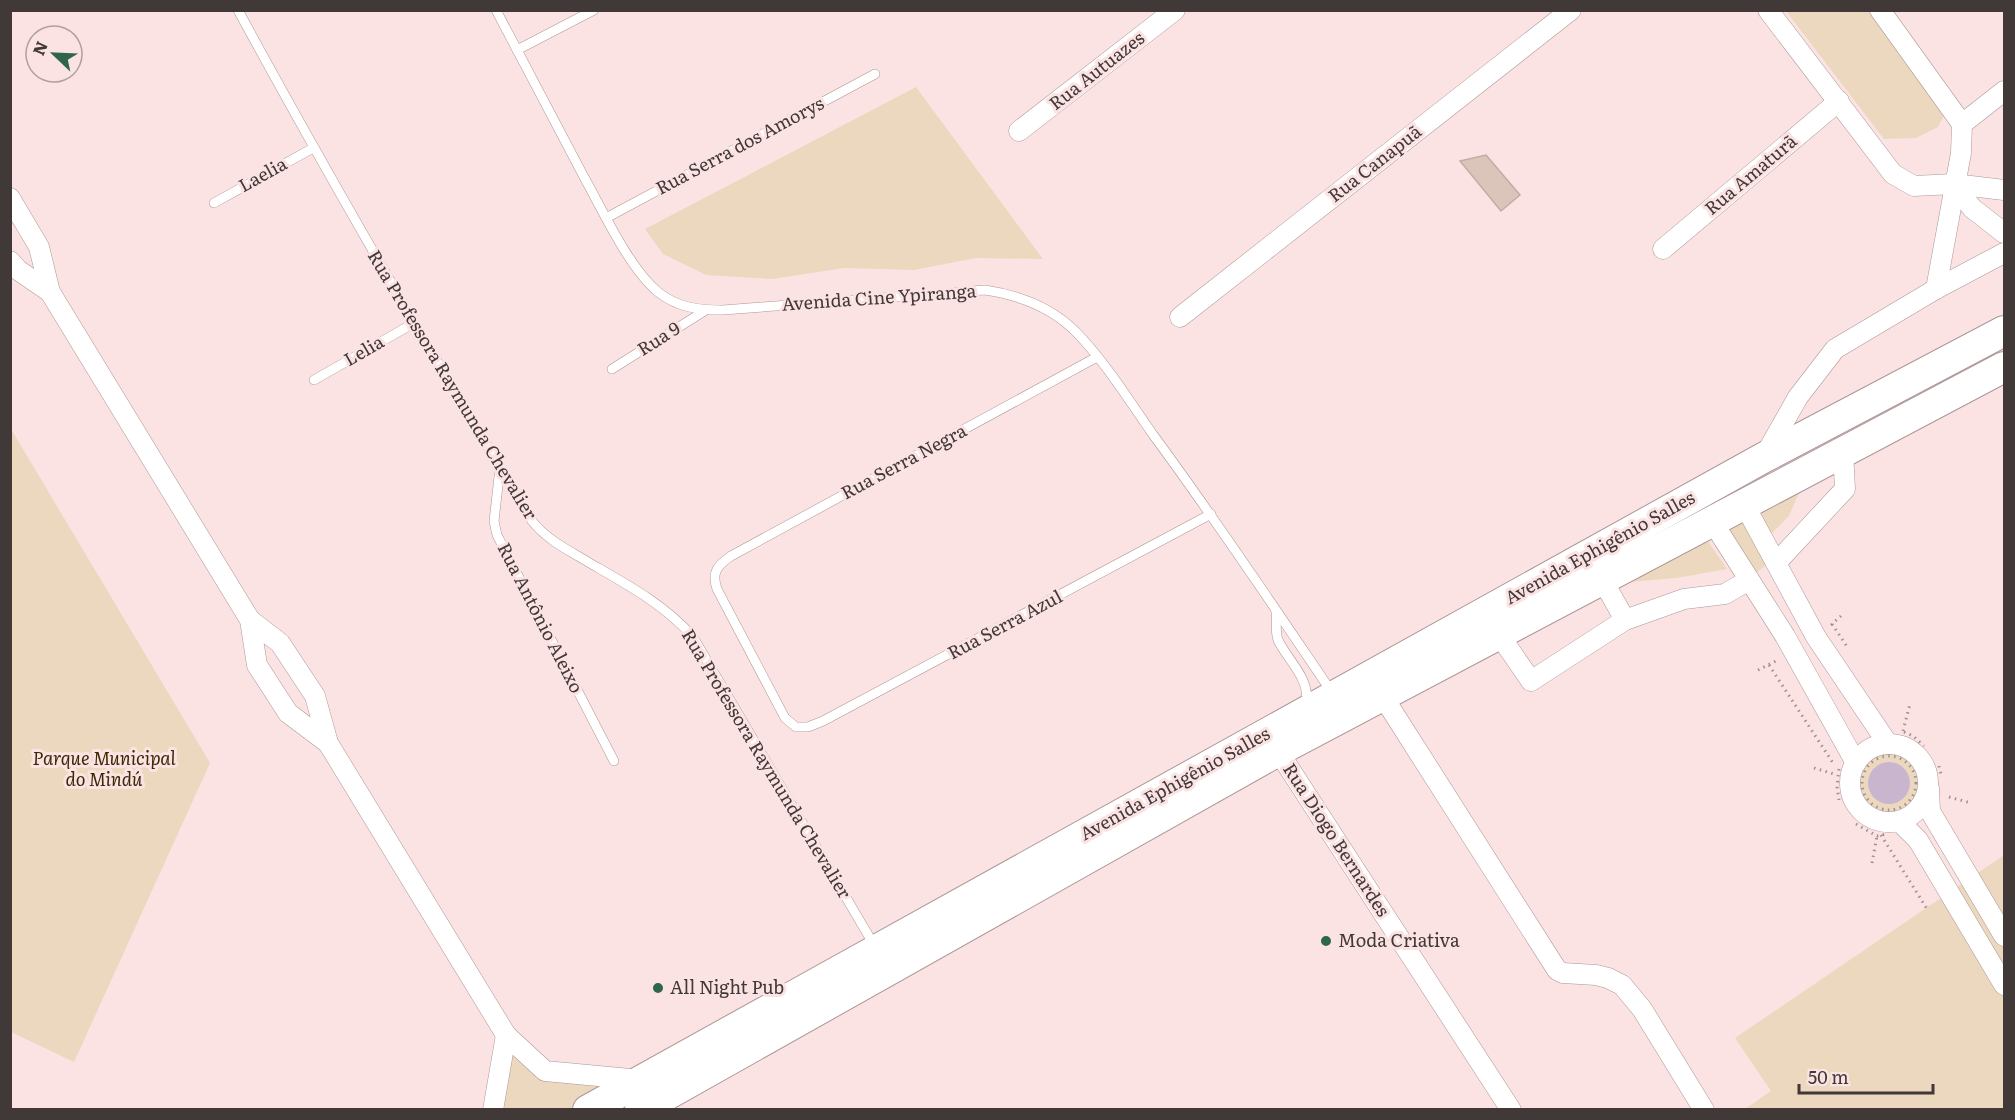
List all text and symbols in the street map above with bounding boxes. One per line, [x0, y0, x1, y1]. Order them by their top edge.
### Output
north arrow [24, 24, 84, 84]
street label: Rua Autuazes [1043, 24, 1150, 116]
text: N [26, 37, 53, 59]
street label: Rua Serra dos Amorys [650, 89, 828, 201]
street label: Rua Canapuã [1321, 117, 1427, 208]
street label: Rua Amaturã [1698, 127, 1802, 221]
street label: Laelia [233, 149, 292, 198]
street label: Rua Professora Raymunda Chevalier [362, 244, 545, 525]
street label: Avenida Cine Ypiranga [781, 276, 977, 317]
street label: Rua 9 [631, 314, 685, 361]
street label: Lelia [338, 327, 389, 372]
street label: Rua Serra Negra [836, 416, 971, 505]
street label: Avenida Ephigênio Salles [1499, 483, 1699, 610]
street label: Rua Antônio Aleixo [492, 537, 591, 697]
street label: Rua Serra Azul [942, 582, 1067, 665]
street label: Rua Professora Raymunda Chevalier [676, 623, 859, 904]
street label: Avenida Ephigênio Salles [1074, 719, 1274, 846]
park label: Parque Municipal do Mindú [33, 744, 176, 792]
street label: Rua Diogo Bernardes [1277, 757, 1397, 921]
place label: Moda Criativa [1338, 926, 1460, 953]
marker: Moda Criativa [1319, 934, 1333, 948]
place label: All Night Pub [670, 973, 784, 1000]
marker: All Night Pub [651, 981, 665, 995]
scale bar [1799, 1057, 1932, 1095]
text: 50 m [1808, 1063, 1849, 1090]

